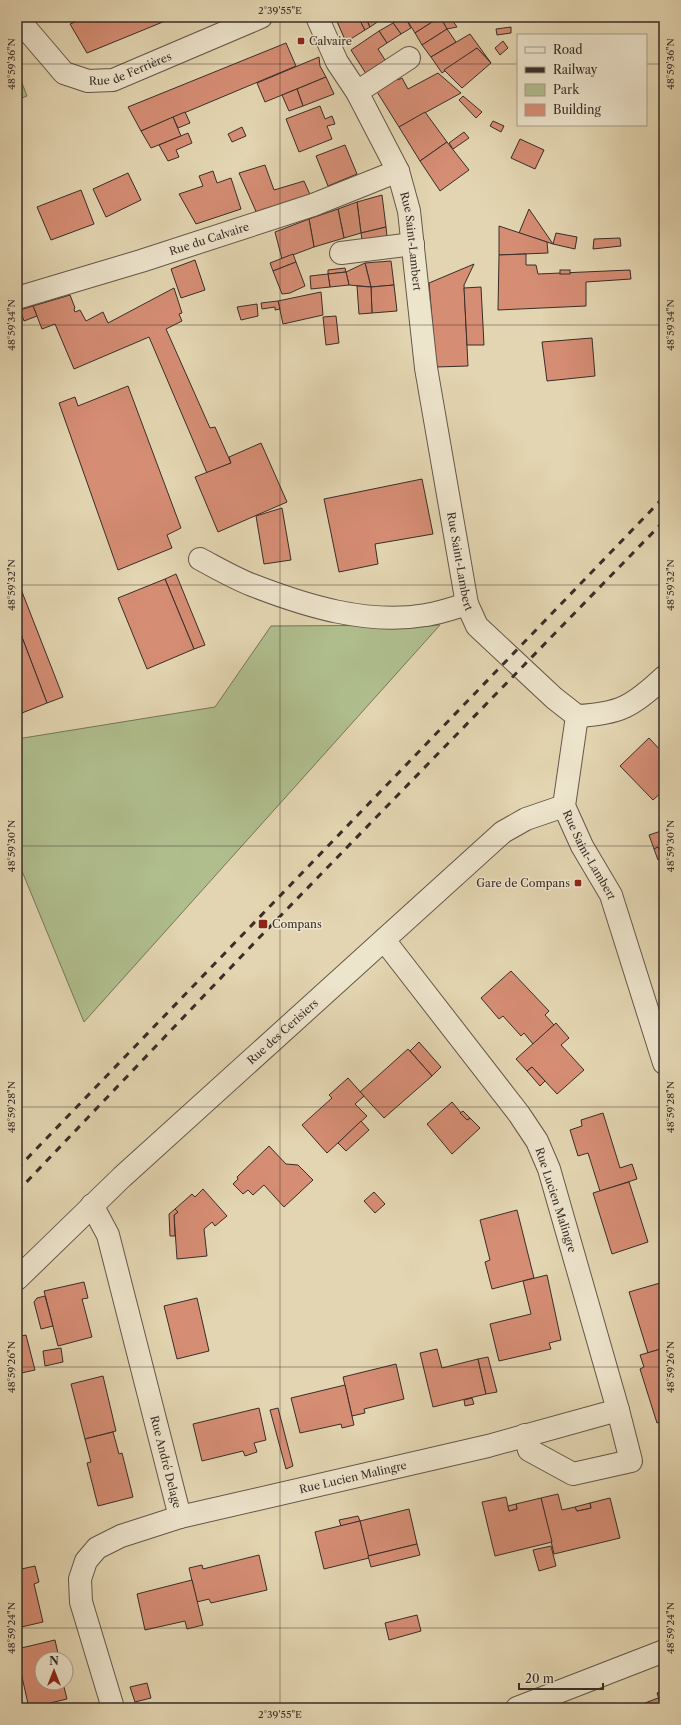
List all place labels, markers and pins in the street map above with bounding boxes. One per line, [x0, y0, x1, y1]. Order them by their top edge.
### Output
place label: Calvaire [309, 34, 352, 48]
marker: Calvaire [296, 36, 306, 46]
place label: Gare de Compans [476, 876, 570, 890]
marker: Gare de Compans [573, 878, 583, 888]
place label: Compans [272, 917, 322, 931]
marker: Compans [257, 918, 269, 930]

